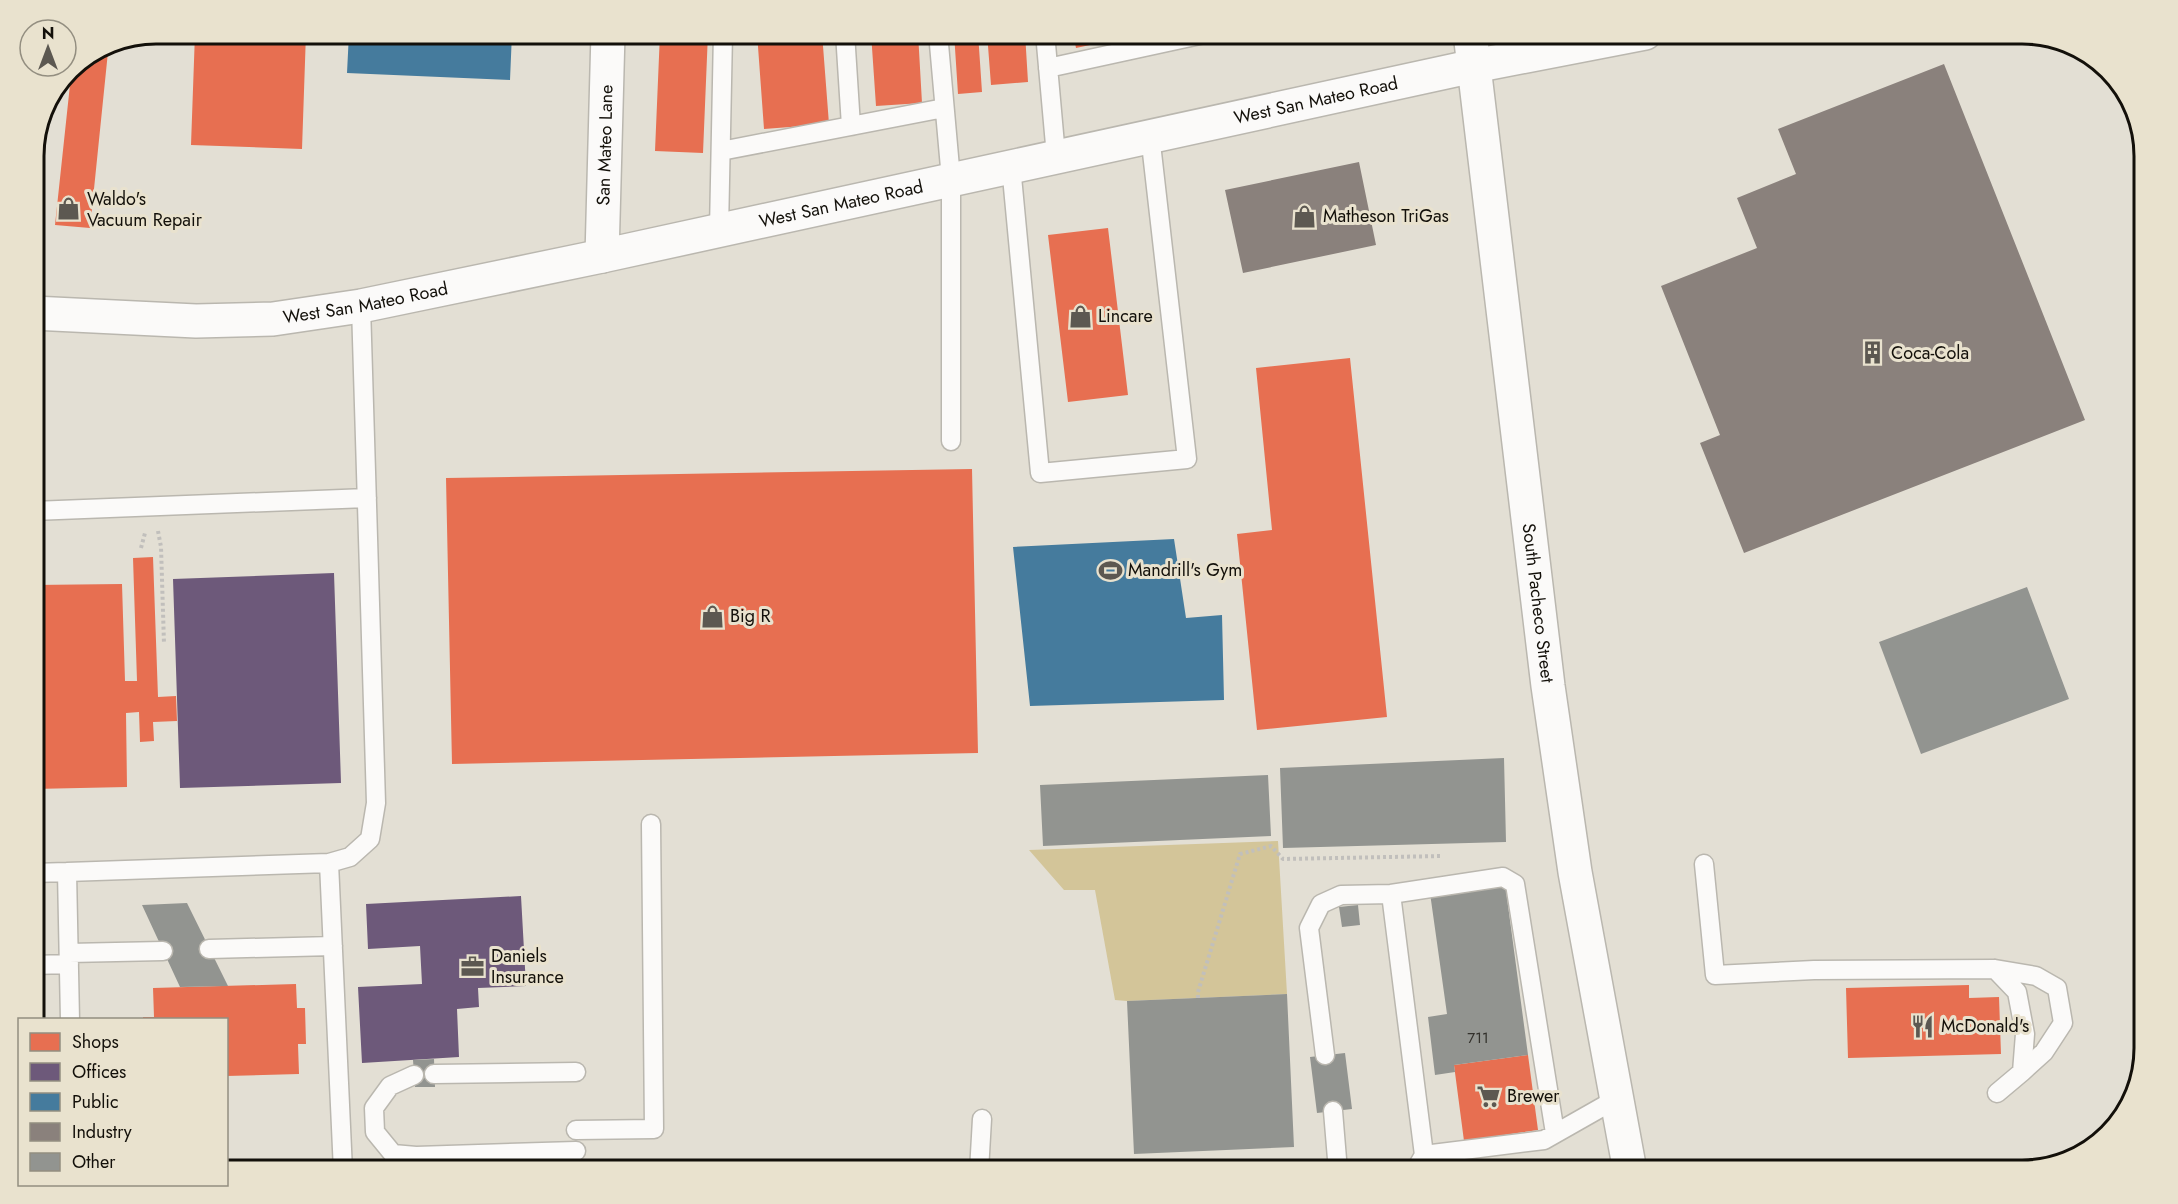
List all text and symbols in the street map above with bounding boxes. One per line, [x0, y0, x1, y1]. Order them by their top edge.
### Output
north arrow [18, 18, 78, 78]
text: N [42, 22, 54, 45]
street label: West San Mateo Road [1232, 70, 1400, 131]
street label: San Mateo Lane [590, 84, 620, 206]
street label: West San Mateo Road [757, 173, 925, 234]
place label: Waldo's Vacuum Repair [87, 186, 203, 233]
shop icon: Waldo's Vacuum Repair [56, 196, 82, 222]
shop icon: Matheson TriGas [1292, 203, 1318, 229]
place label: Matheson TriGas [1323, 203, 1449, 229]
street label: West San Mateo Road [281, 275, 450, 330]
shop icon: Lincare [1067, 303, 1093, 329]
place label: Lincare [1098, 303, 1153, 329]
building icon: Coca-Cola [1860, 340, 1886, 366]
place label: Coca-Cola [1891, 340, 1969, 366]
street label: South Pacheco Street [1516, 522, 1561, 685]
sports icon: Mandrill's Gym [1097, 557, 1123, 583]
place label: Mandrill's Gym [1128, 557, 1242, 583]
shop icon: Big R [699, 603, 725, 629]
place label: Big R [730, 603, 770, 629]
place label: Daniels Insurance [491, 943, 564, 990]
office icon: Daniels Insurance [460, 953, 486, 979]
restaurant icon: McDonald's [1910, 1013, 1936, 1039]
place label: McDonald's [1941, 1013, 2029, 1039]
legend [18, 1018, 228, 1186]
house number: 711 [1467, 1027, 1489, 1049]
text: Shops [72, 1029, 119, 1055]
text: Offices [72, 1059, 126, 1085]
supermarket icon: Brewer [1476, 1083, 1502, 1109]
place label: Brewer [1507, 1083, 1560, 1109]
text: Public [72, 1089, 119, 1115]
text: Industry [72, 1119, 132, 1145]
text: Other [72, 1149, 116, 1175]

